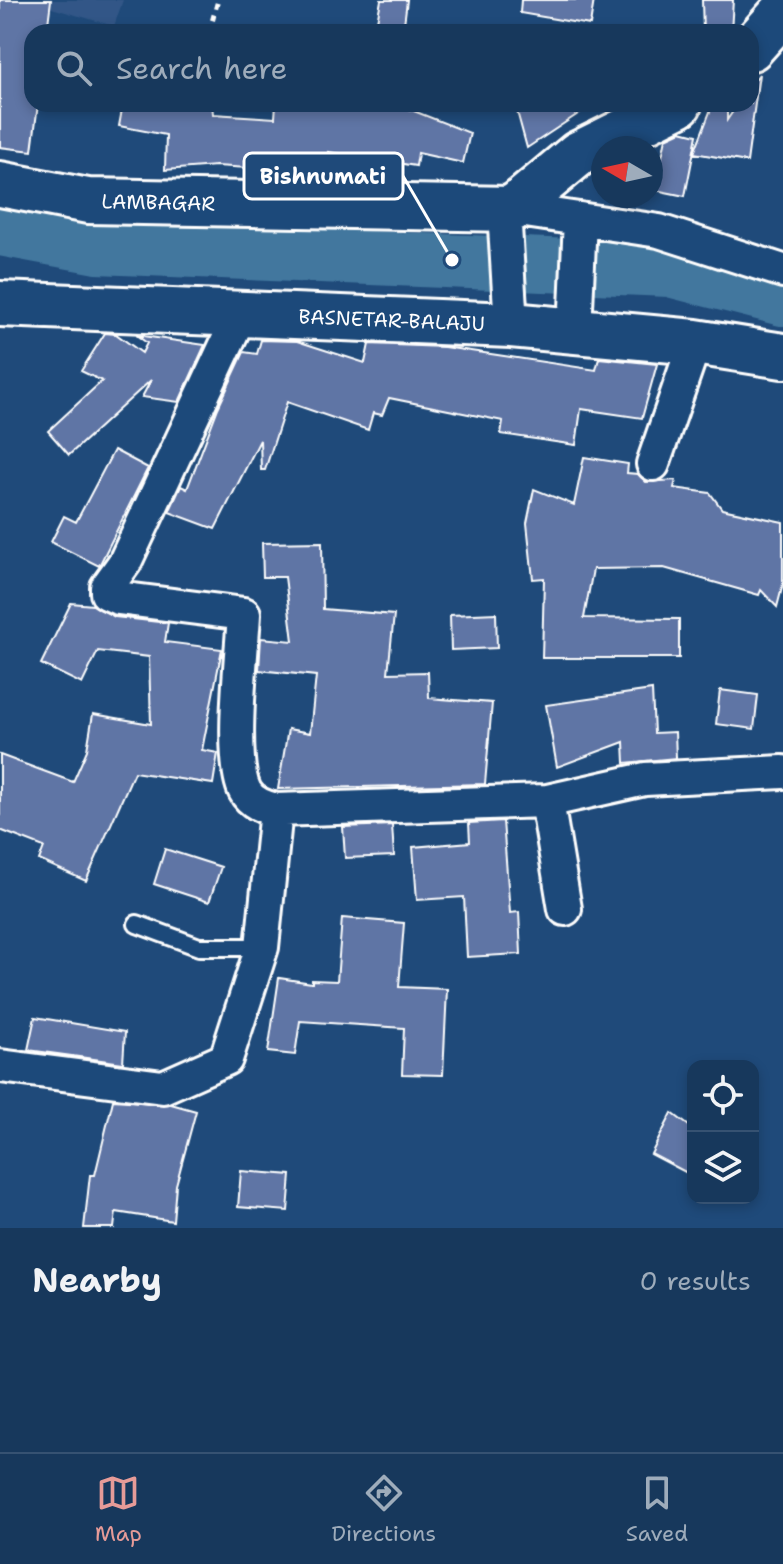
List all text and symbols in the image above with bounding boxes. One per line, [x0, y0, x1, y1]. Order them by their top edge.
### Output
search box [24, 24, 759, 112]
icon: search [52, 46, 96, 90]
text: Search here [116, 48, 287, 89]
north arrow [591, 136, 663, 208]
callout: Bishnumati [244, 153, 403, 199]
text: Bishnumati [260, 162, 386, 191]
street label: LAMBAGAR [101, 188, 216, 216]
street label: BASNETAR-BALAJU [298, 303, 485, 337]
map controls [687, 1060, 759, 1204]
button: locate [687, 1060, 759, 1132]
button: layers [687, 1132, 759, 1204]
text: Nearby [32, 1257, 162, 1303]
text: 0 results [639, 1263, 751, 1298]
tab: Map [95, 1471, 142, 1548]
tab: Directions [331, 1471, 436, 1548]
tab: Saved [626, 1471, 688, 1548]

